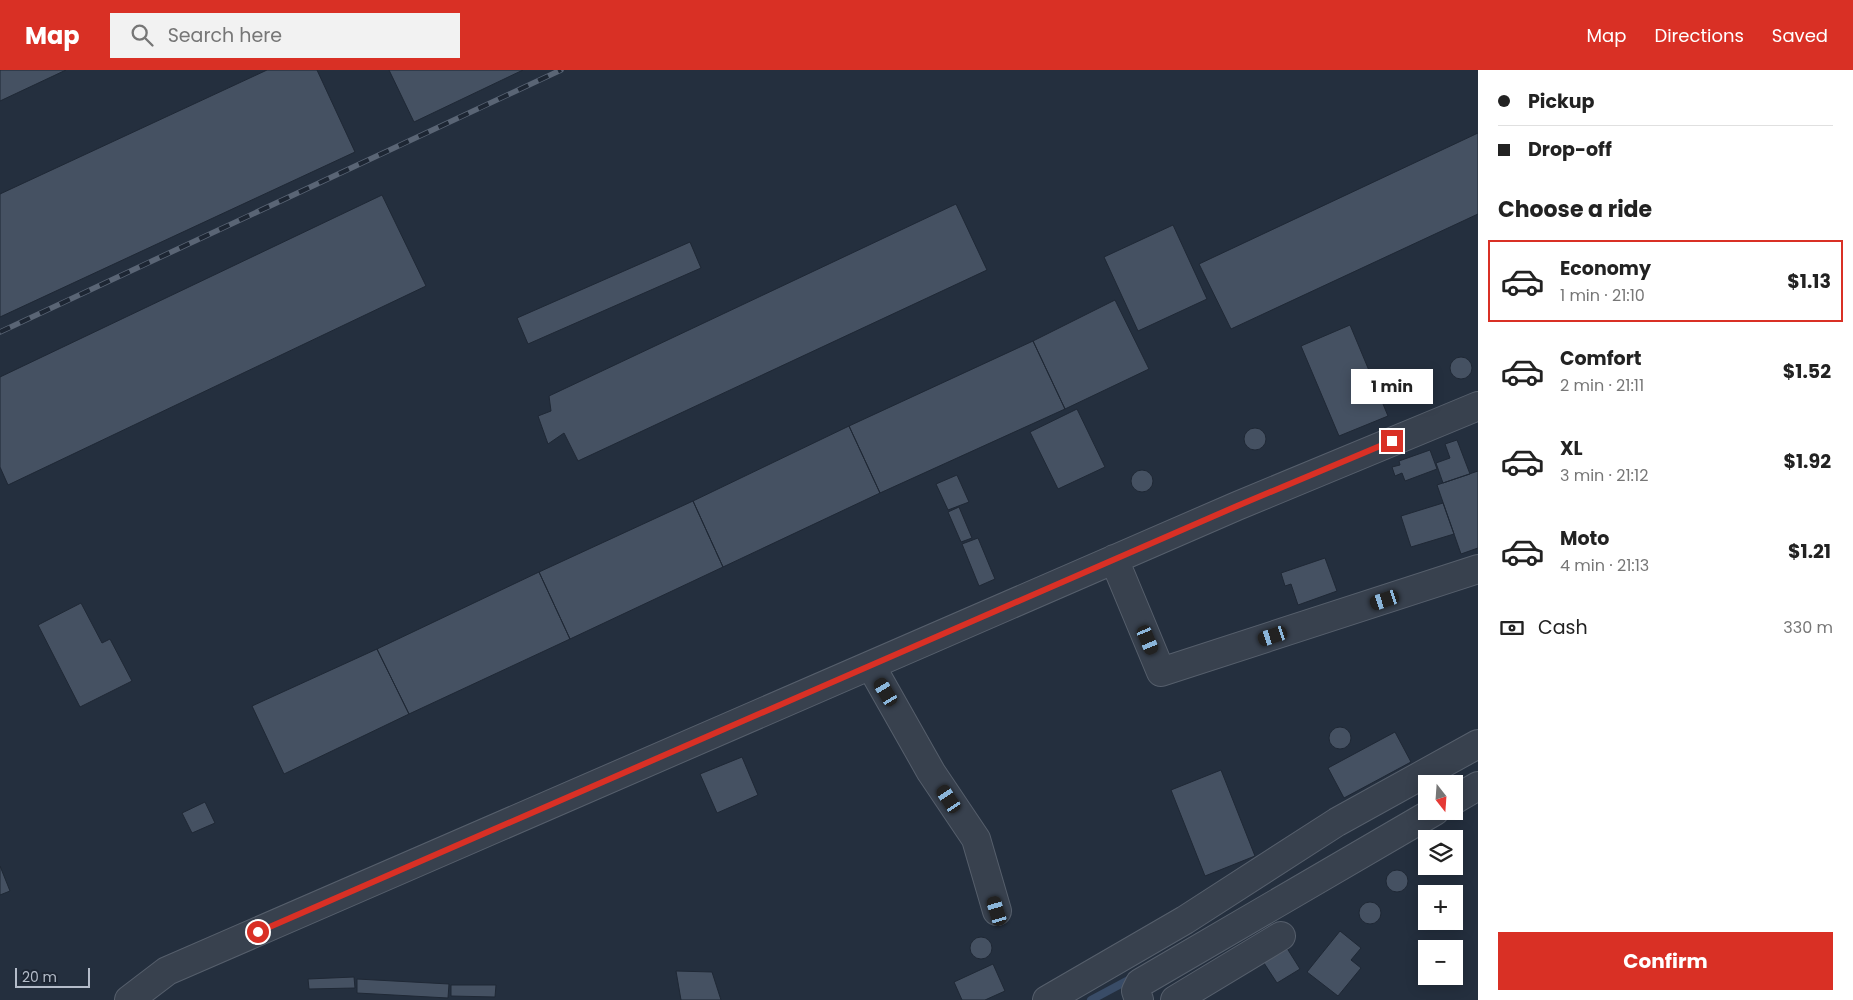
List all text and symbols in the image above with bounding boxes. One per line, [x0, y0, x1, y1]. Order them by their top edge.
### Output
search box [110, 13, 460, 58]
text: Map [25, 19, 80, 52]
icon: search [128, 21, 156, 49]
text: Search here [168, 22, 282, 49]
text: Map [1587, 23, 1626, 48]
text: Directions [1654, 23, 1744, 48]
text: Saved [1772, 23, 1828, 48]
text: Pickup [1528, 88, 1594, 115]
text: Drop-off [1528, 136, 1612, 163]
text: Choose a ride [1498, 194, 1652, 225]
text: Economy [1560, 255, 1651, 282]
icon: car [1500, 259, 1545, 304]
text: $1.13 [1787, 268, 1831, 295]
text: 1 min · 21:10 [1560, 284, 1645, 307]
text: Comfort [1560, 345, 1642, 372]
icon: car [1500, 349, 1545, 394]
text: $1.52 [1783, 358, 1831, 385]
callout: 1 min [1351, 368, 1433, 404]
text: 2 min · 21:11 [1560, 374, 1644, 397]
text: 1 min [1371, 375, 1413, 398]
route end [1381, 430, 1403, 452]
text: XL [1560, 435, 1583, 462]
icon: car [1500, 439, 1545, 484]
text: $1.92 [1783, 448, 1831, 475]
text: 3 min · 21:12 [1560, 464, 1648, 487]
text: Moto [1560, 525, 1609, 552]
icon: car [1500, 529, 1545, 574]
text: $1.21 [1788, 538, 1831, 565]
text: 4 min · 21:13 [1560, 554, 1649, 577]
car [1368, 588, 1401, 612]
icon: cash [1498, 614, 1526, 642]
text: Cash [1538, 614, 1588, 641]
text: 330 m [1783, 616, 1833, 639]
car [1135, 623, 1160, 657]
car [1256, 624, 1289, 648]
car [871, 675, 900, 709]
north arrow [1418, 775, 1462, 820]
map controls [1418, 775, 1463, 985]
car [934, 782, 963, 816]
button: layers [1418, 830, 1463, 875]
button: + [1418, 885, 1463, 930]
car [985, 894, 1008, 928]
route start [247, 921, 269, 943]
button: Confirm [1498, 932, 1833, 990]
button: − [1418, 940, 1463, 985]
scale bar [15, 965, 90, 988]
text: 20 m [22, 967, 57, 987]

